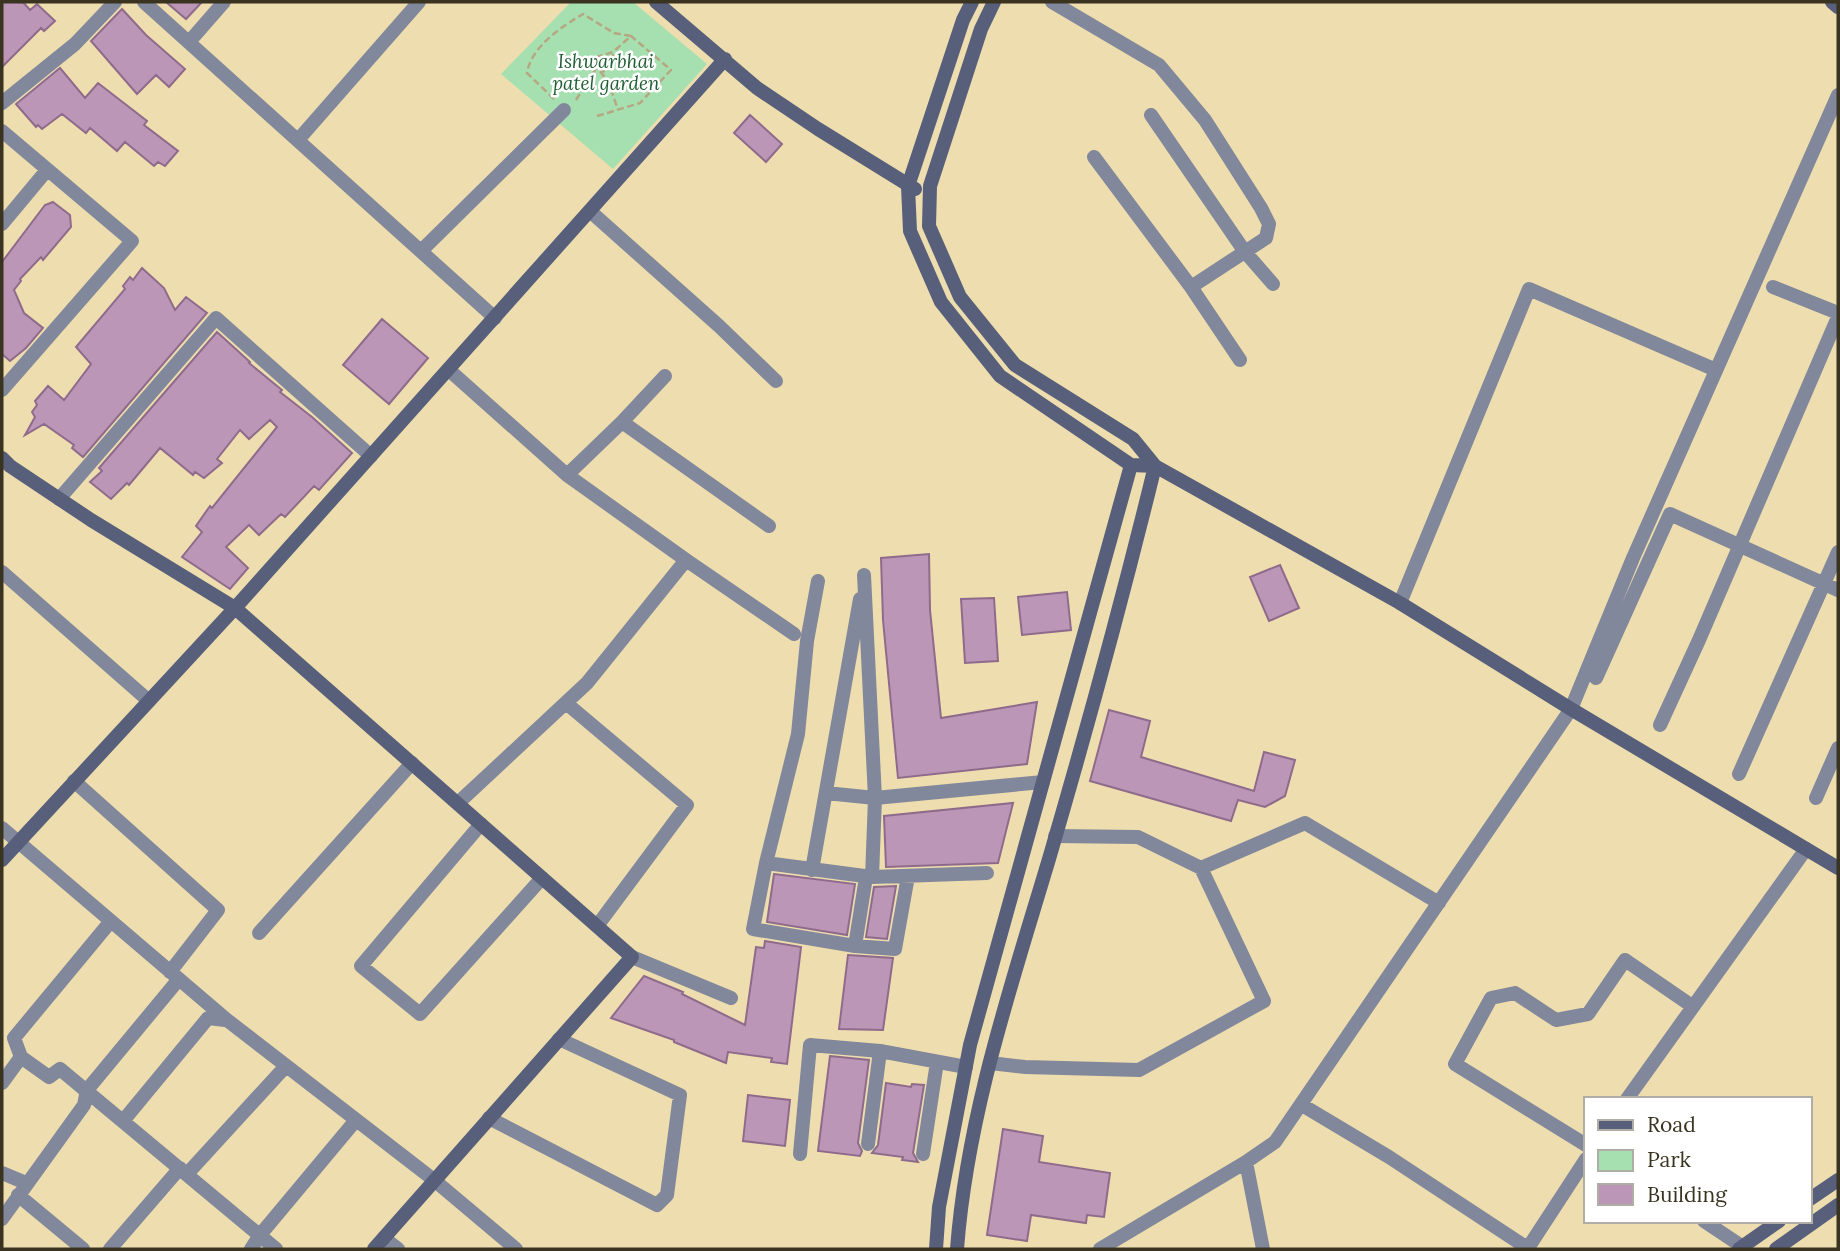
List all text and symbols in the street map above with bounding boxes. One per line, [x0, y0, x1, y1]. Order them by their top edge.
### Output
park label: Ishwarbhai patel garden [552, 49, 660, 95]
legend [1584, 1097, 1812, 1223]
text: Road [1647, 1111, 1696, 1138]
text: Park [1647, 1146, 1691, 1173]
text: Building [1647, 1181, 1727, 1208]

